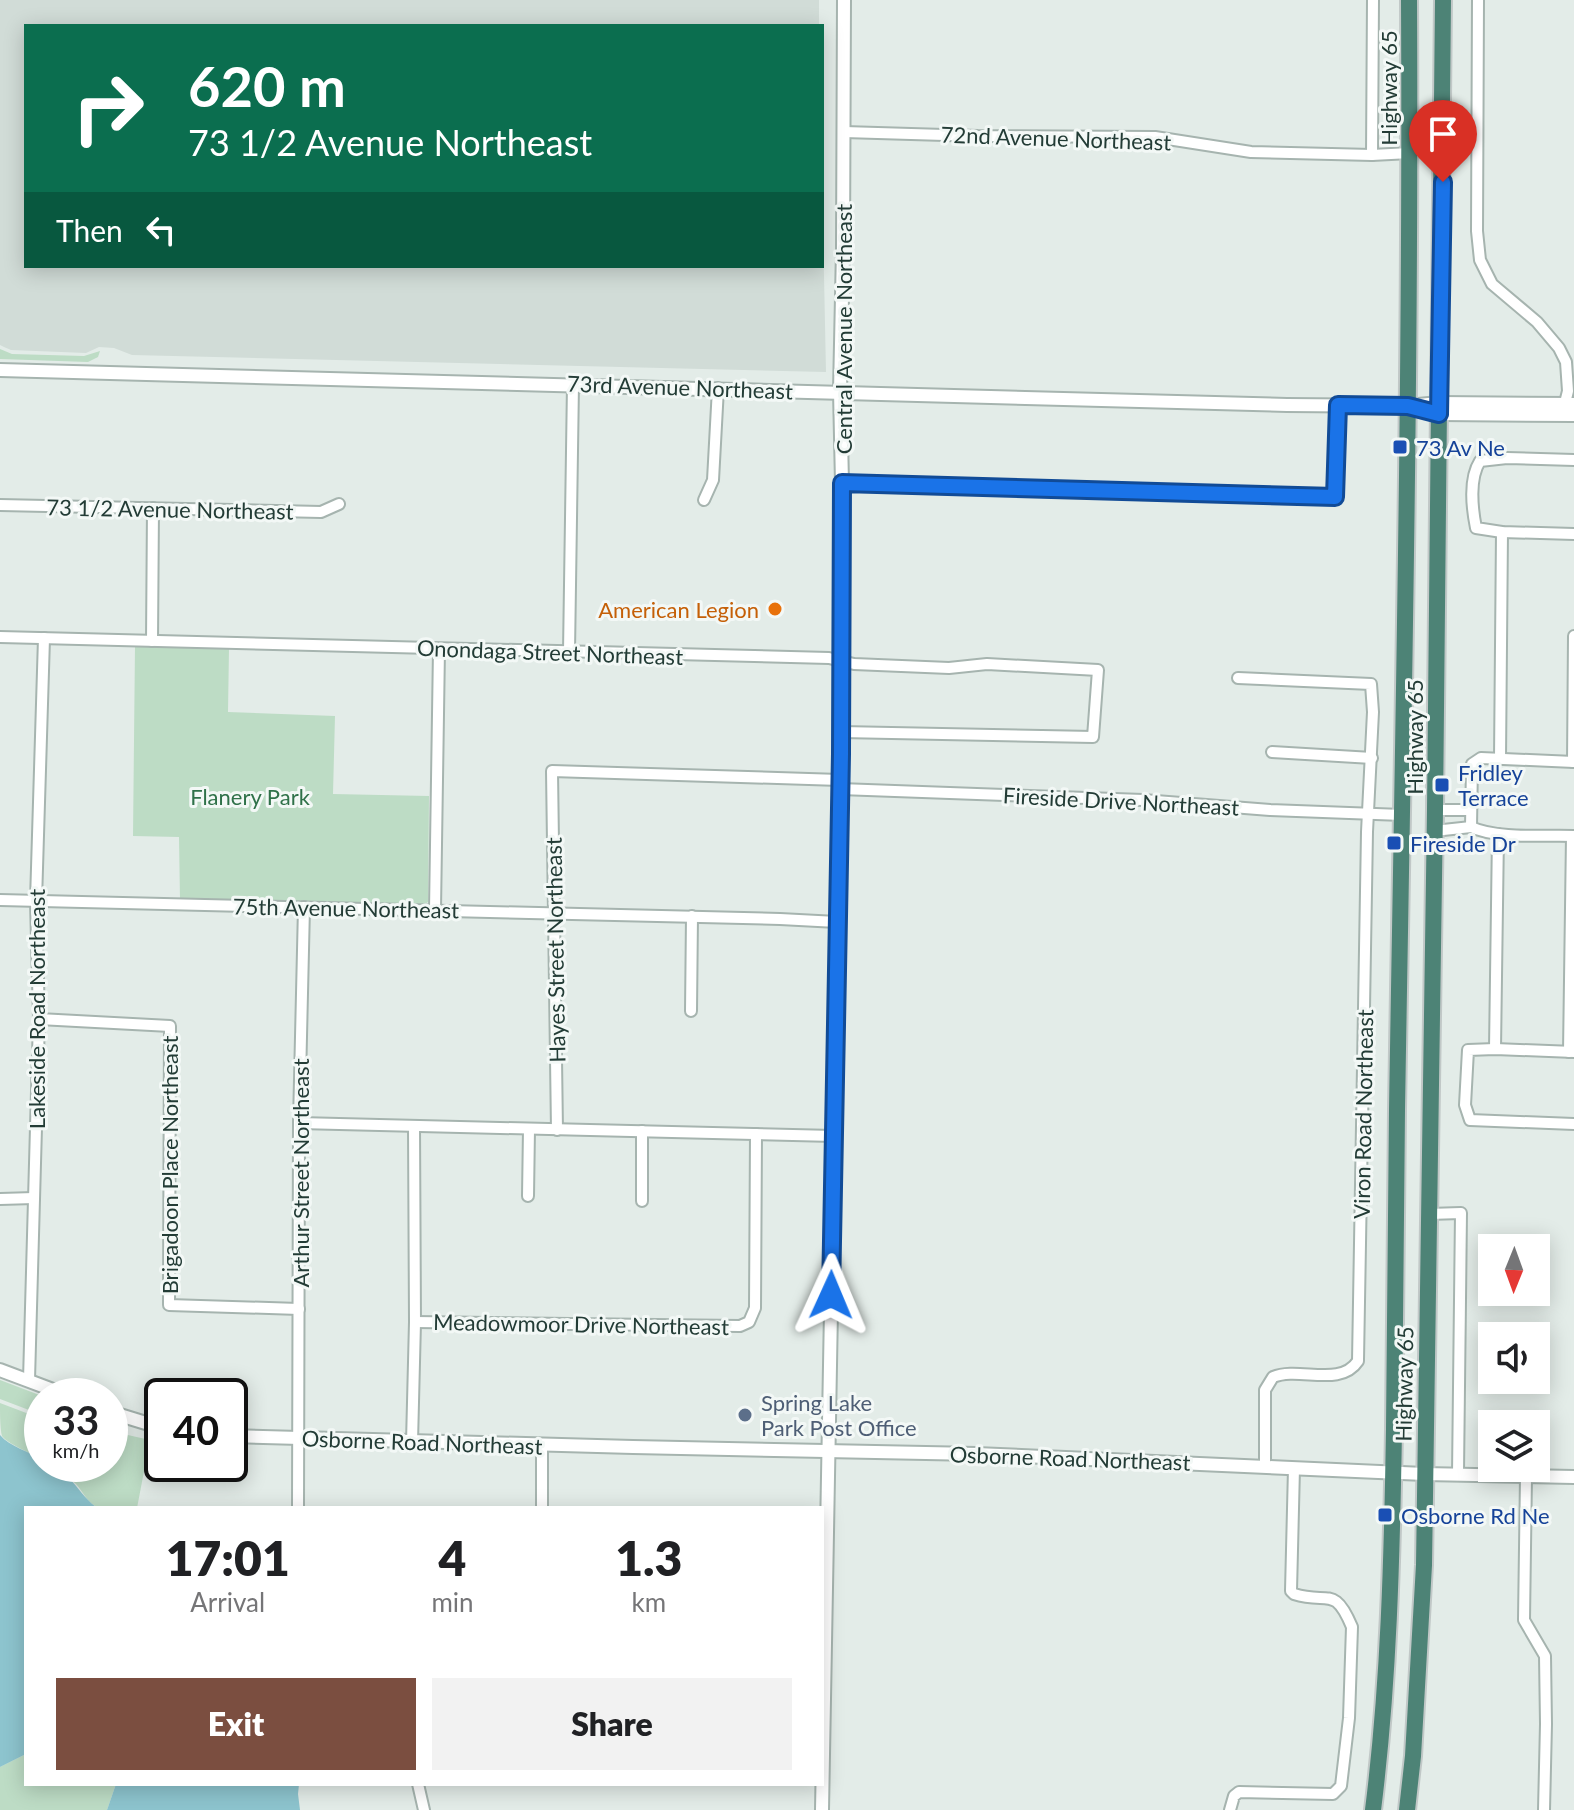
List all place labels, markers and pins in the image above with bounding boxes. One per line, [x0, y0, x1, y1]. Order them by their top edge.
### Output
pin [1409, 100, 1477, 182]
place label: 73 Av Ne [1416, 434, 1505, 461]
marker: 73 Av Ne [1391, 438, 1409, 456]
place label: American Legion [598, 596, 759, 623]
marker: American Legion [766, 600, 784, 618]
place label: Fridley Terrace [1458, 759, 1529, 811]
marker: Fridley Terrace [1433, 776, 1451, 794]
place label: Fireside Dr [1410, 830, 1516, 857]
marker: Fireside Dr [1385, 834, 1403, 852]
place label: Spring Lake Park Post Office [761, 1389, 917, 1441]
marker: Spring Lake Park Post Office [736, 1406, 754, 1424]
place label: Osborne Rd Ne [1401, 1502, 1550, 1529]
marker: Osborne Rd Ne [1376, 1506, 1394, 1524]

